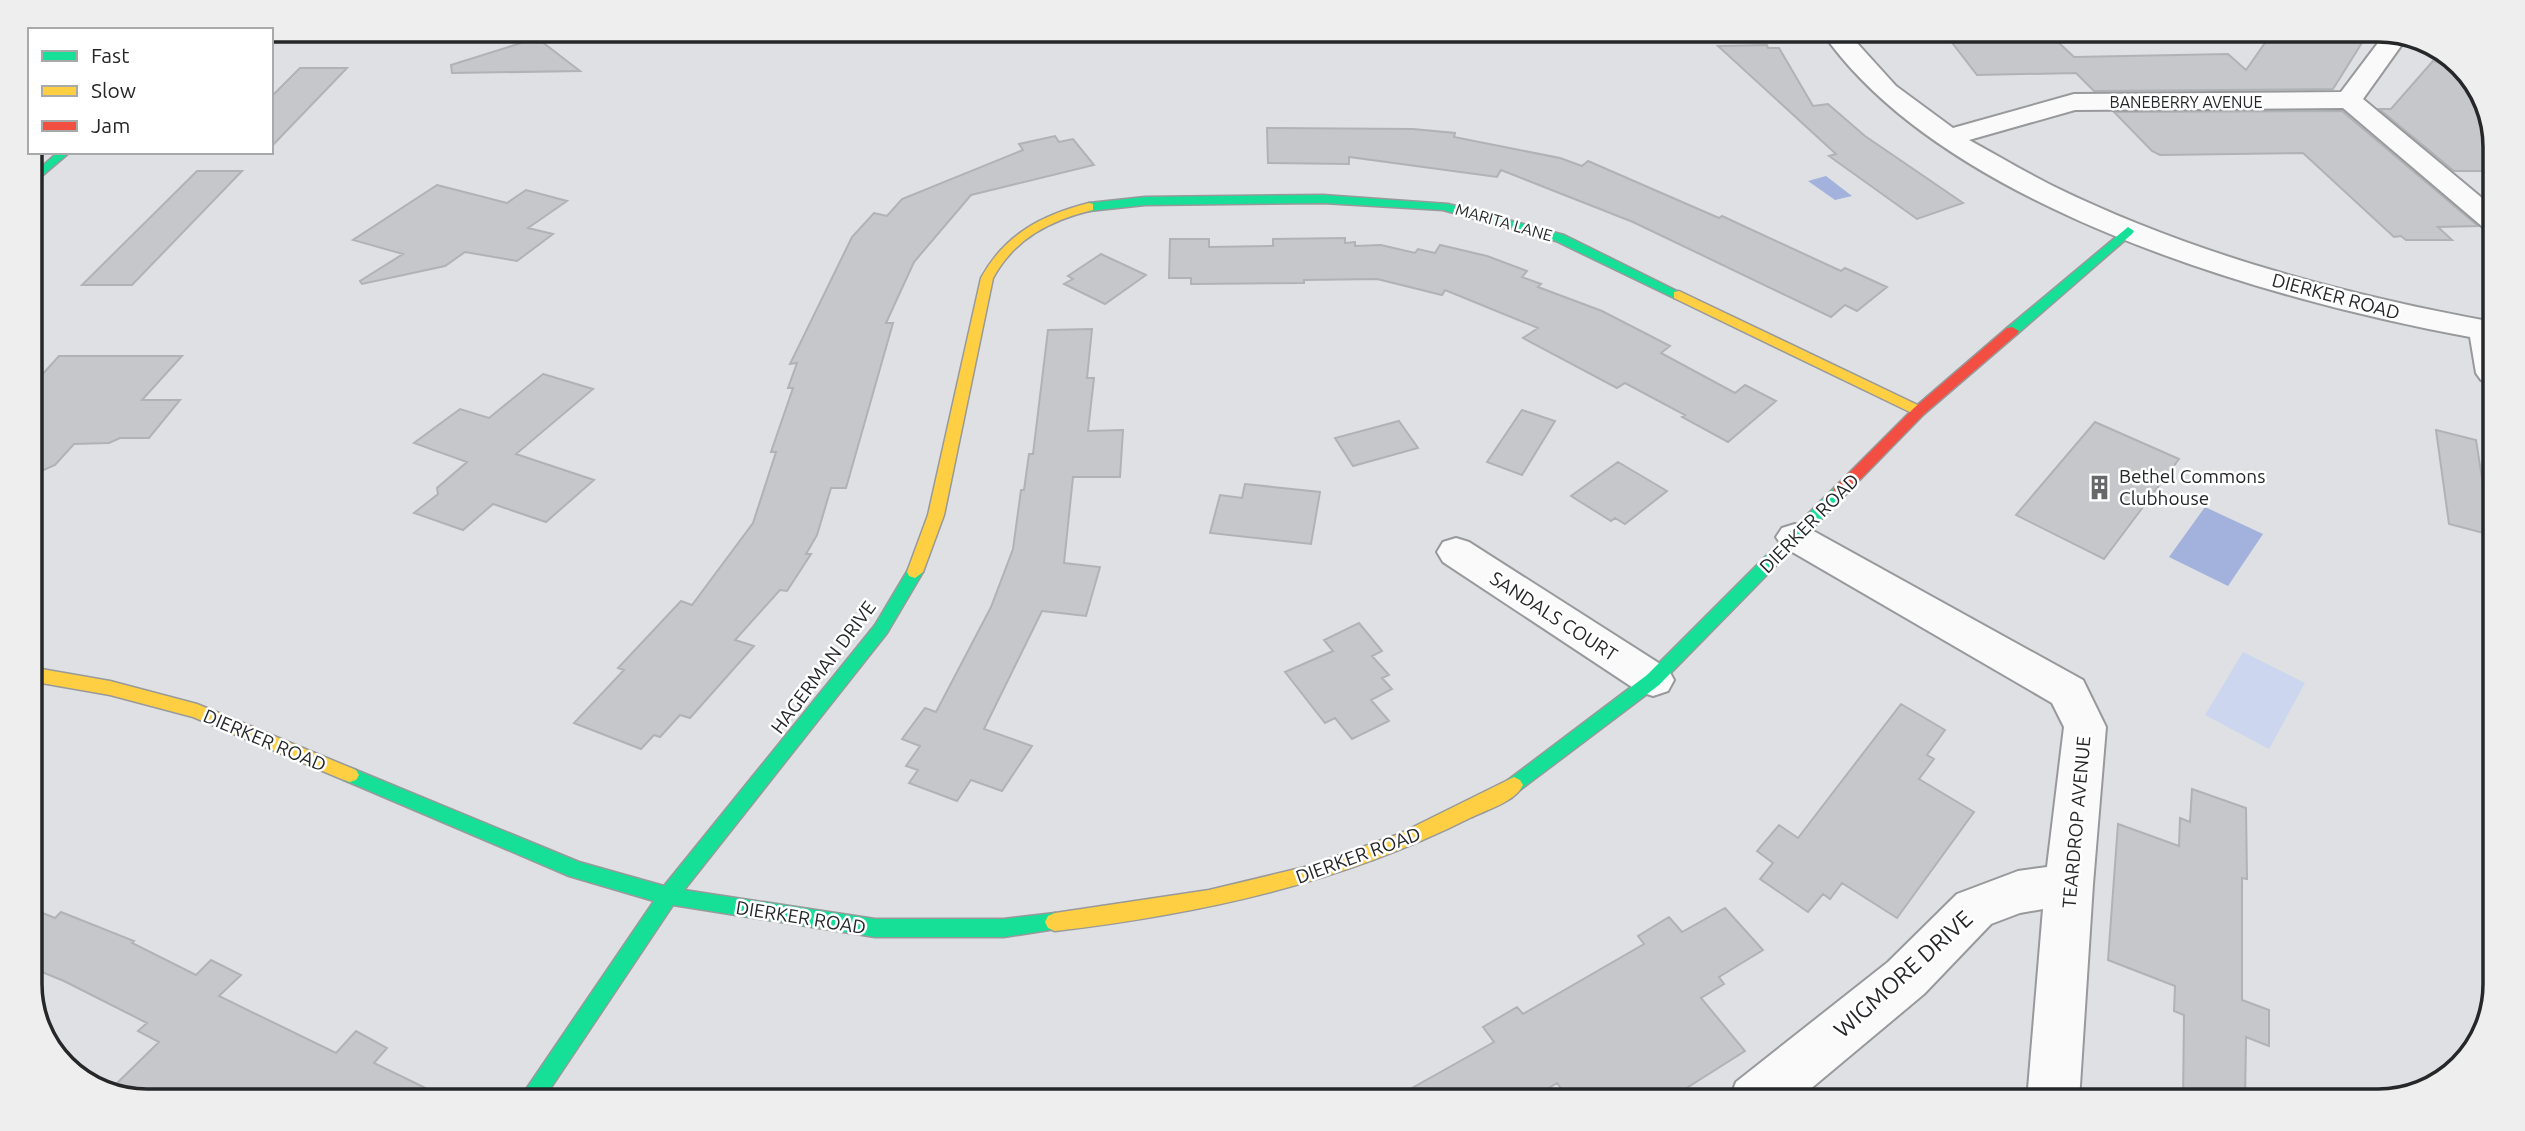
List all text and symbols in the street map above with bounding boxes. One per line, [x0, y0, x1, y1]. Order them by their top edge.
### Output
legend [28, 28, 273, 154]
text: Fast [91, 43, 129, 67]
text: Slow [91, 78, 136, 102]
street label: BANEBERRY AVENUE [2110, 93, 2262, 111]
text: Jam [91, 113, 130, 137]
street label: MARITA LANE [1454, 200, 1554, 244]
street label: DIERKER ROAD [2270, 268, 2402, 324]
place label: Bethel Commons Clubhouse [2119, 465, 2265, 509]
street label: DIERKER ROAD [1755, 469, 1863, 577]
building icon: Bethel Commons Clubhouse [2085, 473, 2113, 501]
street label: SANDALS COURT [1486, 567, 1622, 666]
street label: HAGERMAN DRIVE [766, 596, 880, 738]
street label: DIERKER ROAD [200, 704, 330, 776]
street label: TEARDROP AVENUE [2058, 735, 2094, 909]
street label: DIERKER ROAD [1293, 822, 1423, 888]
street label: DIERKER ROAD [734, 896, 868, 938]
street label: WIGMORE DRIVE [1829, 905, 1977, 1042]

